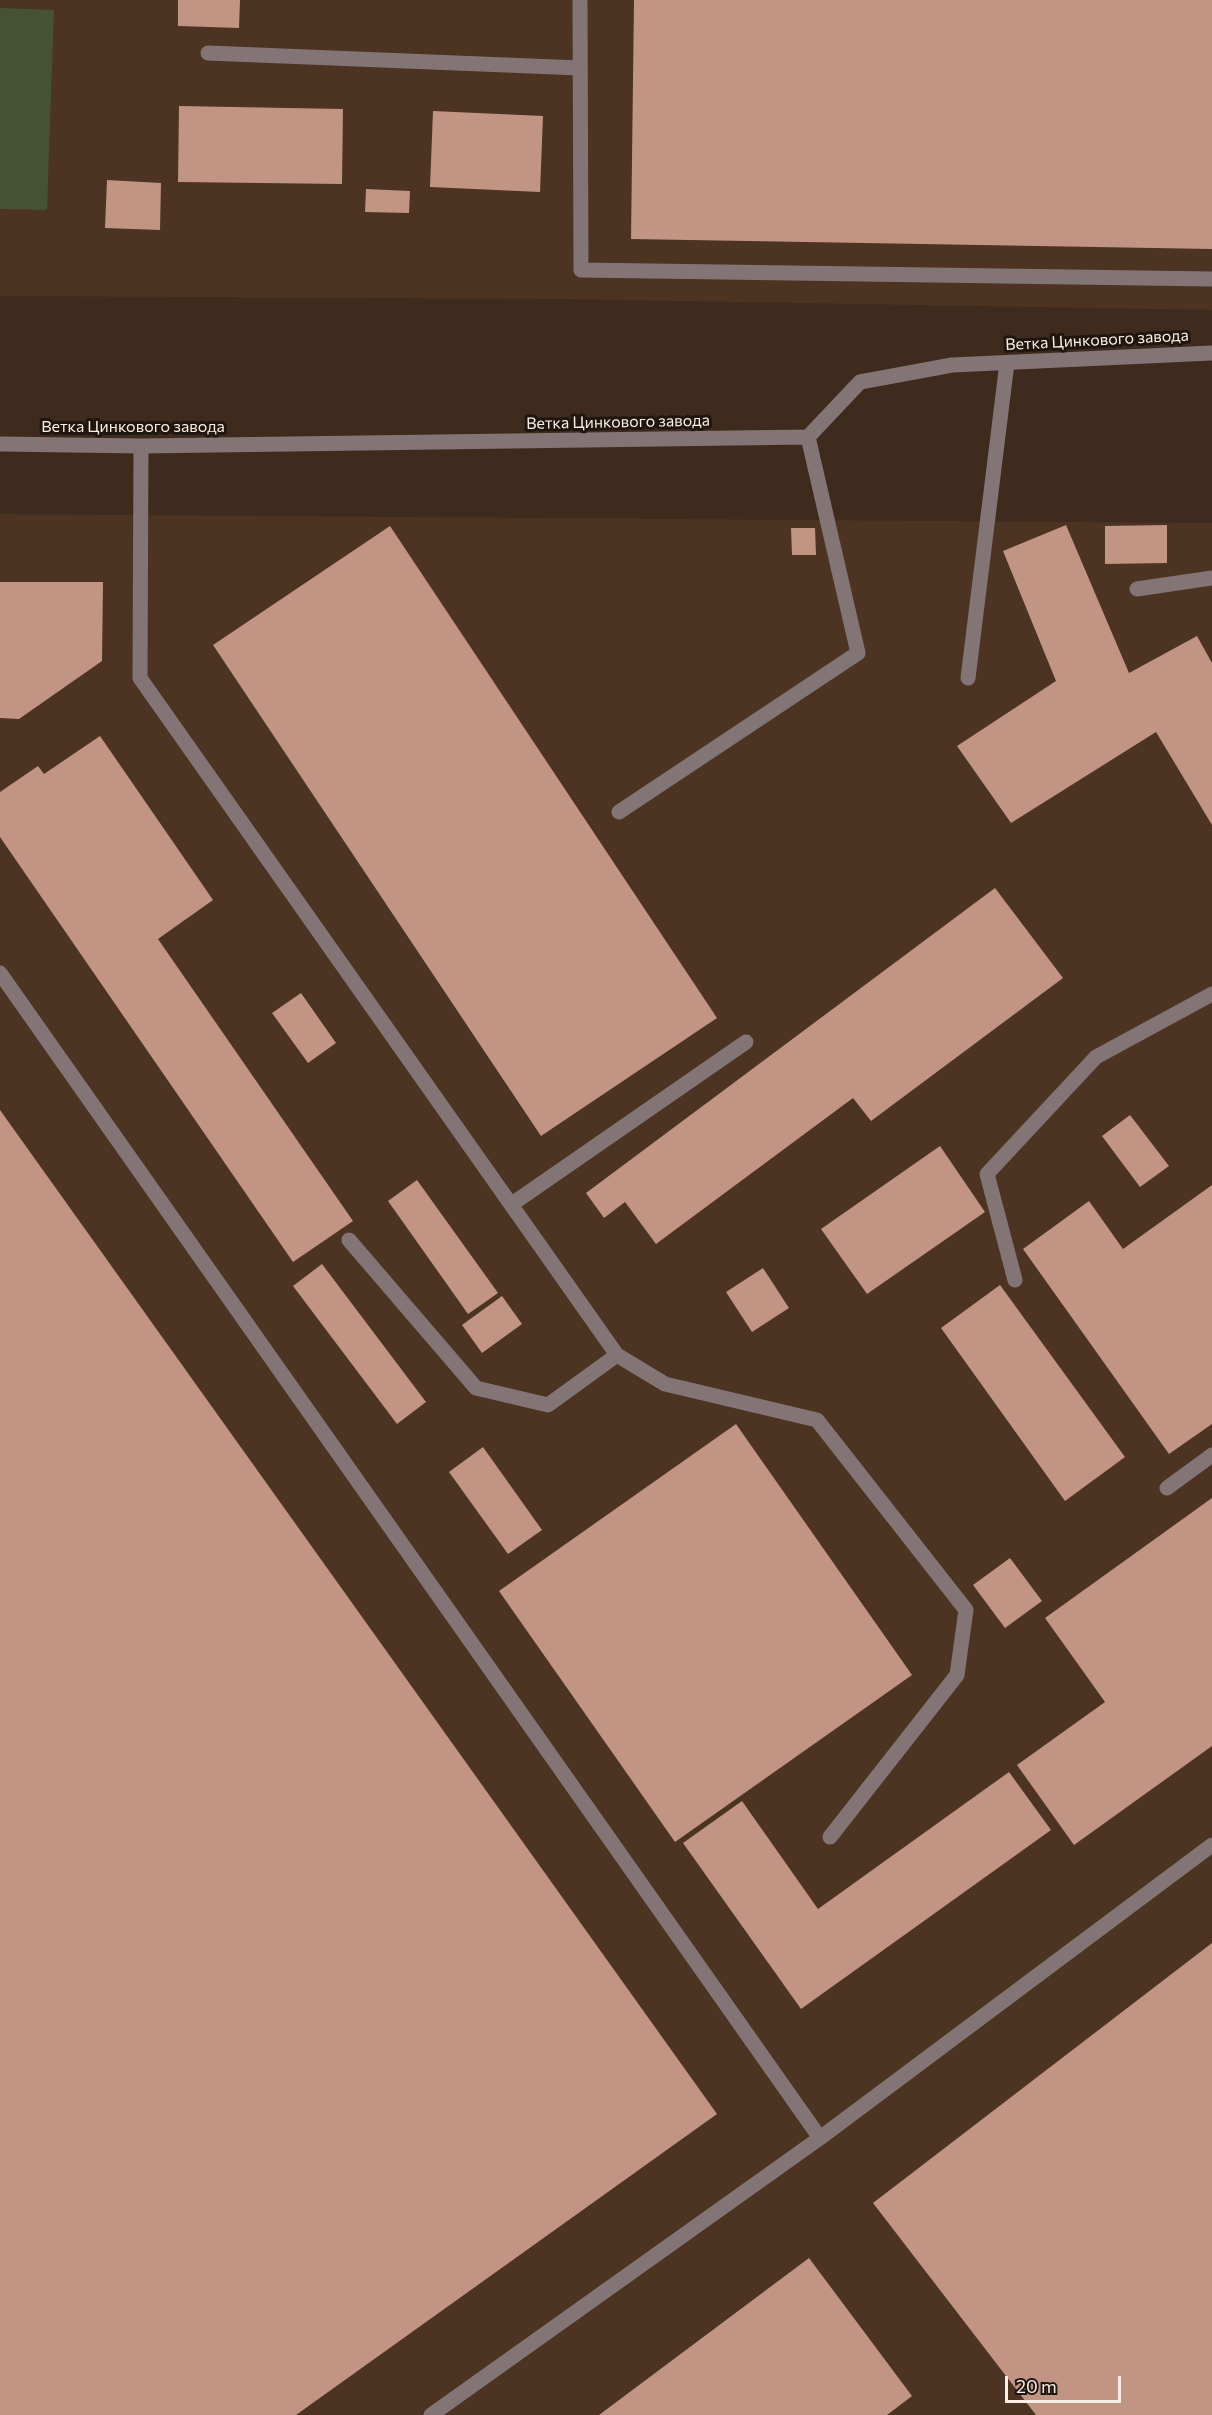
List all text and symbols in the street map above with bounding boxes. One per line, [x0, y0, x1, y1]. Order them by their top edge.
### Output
street label: Ветка Цинкового завода [1005, 326, 1189, 354]
street label: Ветка Цинкового завода [526, 411, 710, 433]
street label: Ветка Цинкового завода [41, 417, 225, 437]
scale bar [1008, 2364, 1124, 2402]
text: 20 m [1016, 2375, 1057, 2397]

